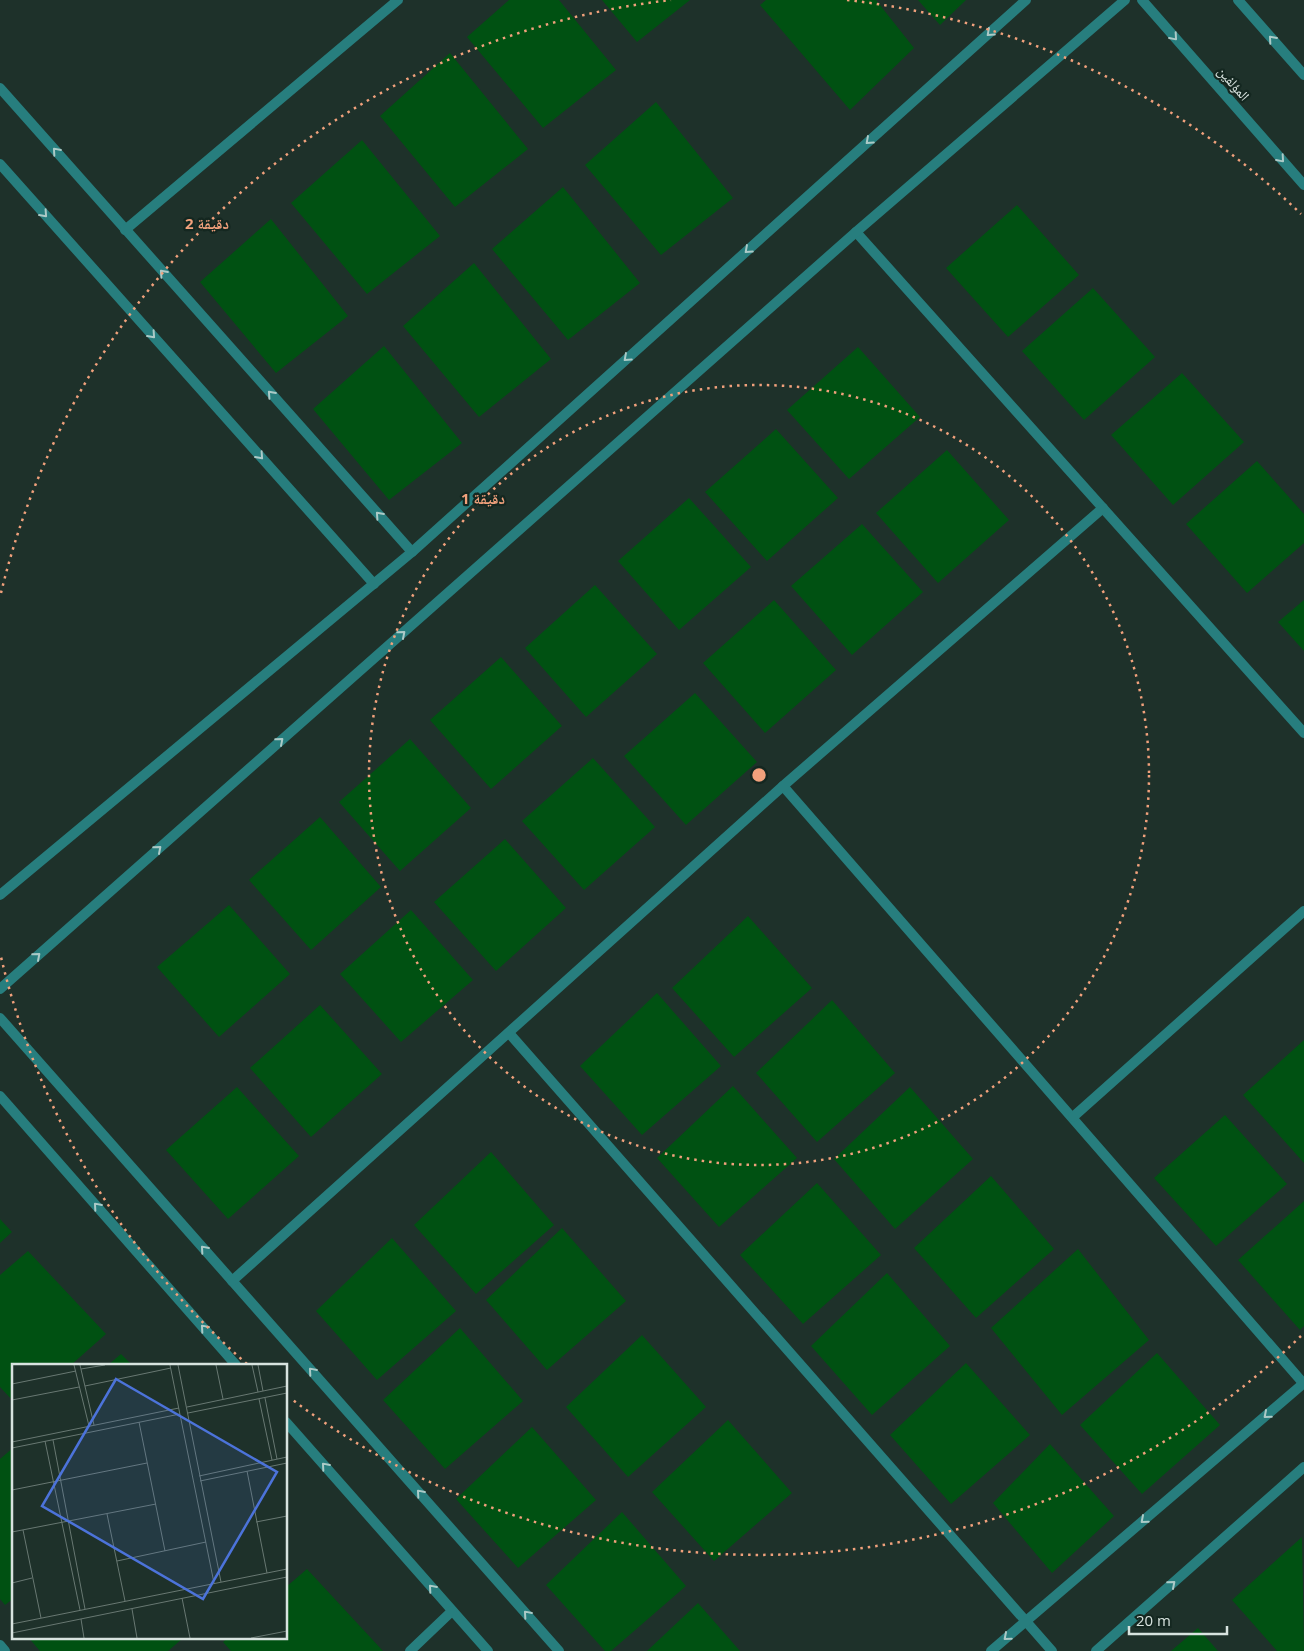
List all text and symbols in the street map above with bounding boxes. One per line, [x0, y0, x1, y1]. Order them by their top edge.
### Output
one-way arrow [986, 27, 995, 36]
one-way arrow [1169, 31, 1178, 40]
one-way arrow [1269, 35, 1278, 44]
street label: المؤلفين [1214, 62, 1254, 104]
one-way arrow [866, 135, 875, 144]
one-way arrow [52, 147, 61, 156]
one-way arrow [1276, 153, 1284, 162]
one-way arrow [38, 208, 47, 217]
text: 2 دقيقة [185, 213, 229, 233]
one-way arrow [745, 244, 754, 253]
one-way arrow [160, 269, 169, 278]
one-way arrow [146, 329, 155, 338]
one-way arrow [624, 352, 633, 361]
one-way arrow [268, 391, 277, 400]
one-way arrow [255, 451, 264, 460]
text: 1 دقيقة [461, 488, 505, 508]
one-way arrow [376, 512, 385, 521]
one-way arrow [396, 630, 405, 639]
one-way arrow [275, 738, 284, 747]
centre of rings [750, 766, 768, 784]
one-way arrow [153, 846, 162, 855]
one-way arrow [31, 953, 40, 962]
one-way arrow [94, 1203, 102, 1212]
one-way arrow [201, 1246, 210, 1255]
one-way arrow [201, 1325, 210, 1334]
inset map [12, 1364, 288, 1638]
one-way arrow [309, 1367, 318, 1376]
one-way arrow [1264, 1409, 1273, 1417]
one-way arrow [322, 1463, 331, 1472]
one-way arrow [416, 1489, 425, 1498]
one-way arrow [1140, 1515, 1149, 1524]
one-way arrow [1166, 1581, 1175, 1590]
one-way arrow [429, 1585, 438, 1594]
scale bar [1129, 1604, 1226, 1636]
text: 20 m [1136, 1610, 1171, 1630]
one-way arrow [524, 1611, 533, 1620]
one-way arrow [1003, 1632, 1012, 1641]

